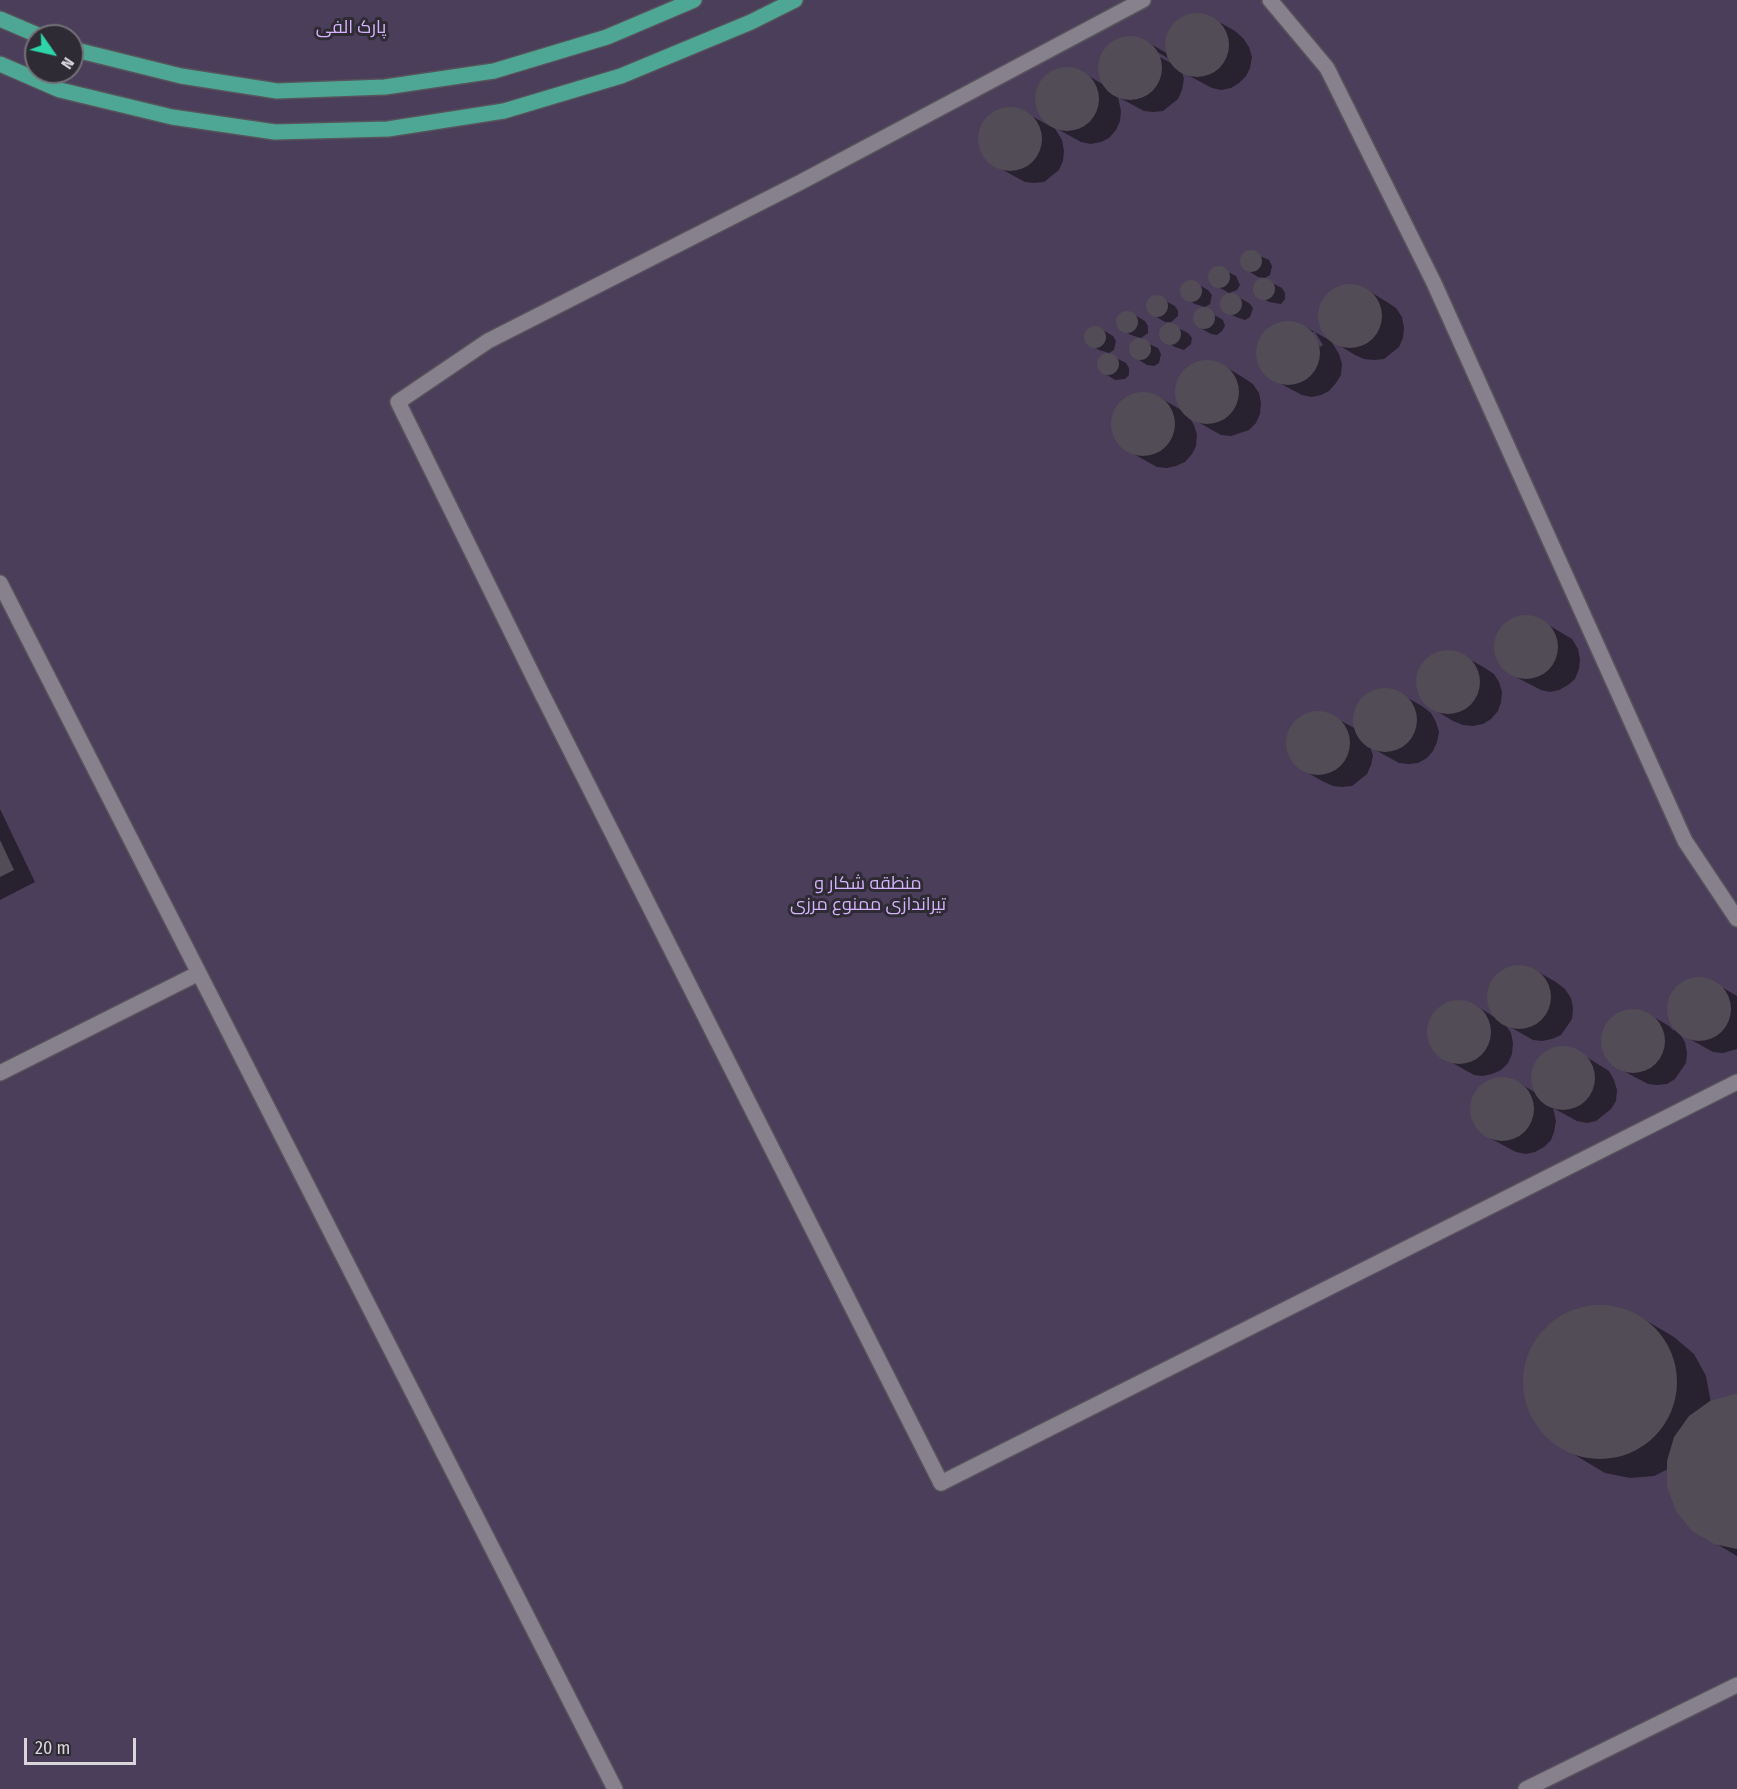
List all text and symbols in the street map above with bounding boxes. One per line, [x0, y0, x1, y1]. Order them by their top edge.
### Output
park label: پارک الفی [316, 17, 386, 39]
north arrow [24, 24, 84, 84]
text: N [57, 54, 78, 73]
park label: منطقه شکار و تیراندازی ممنوع مرزی [790, 873, 946, 916]
scale bar [27, 1726, 140, 1764]
text: 20 m [35, 1737, 70, 1759]

